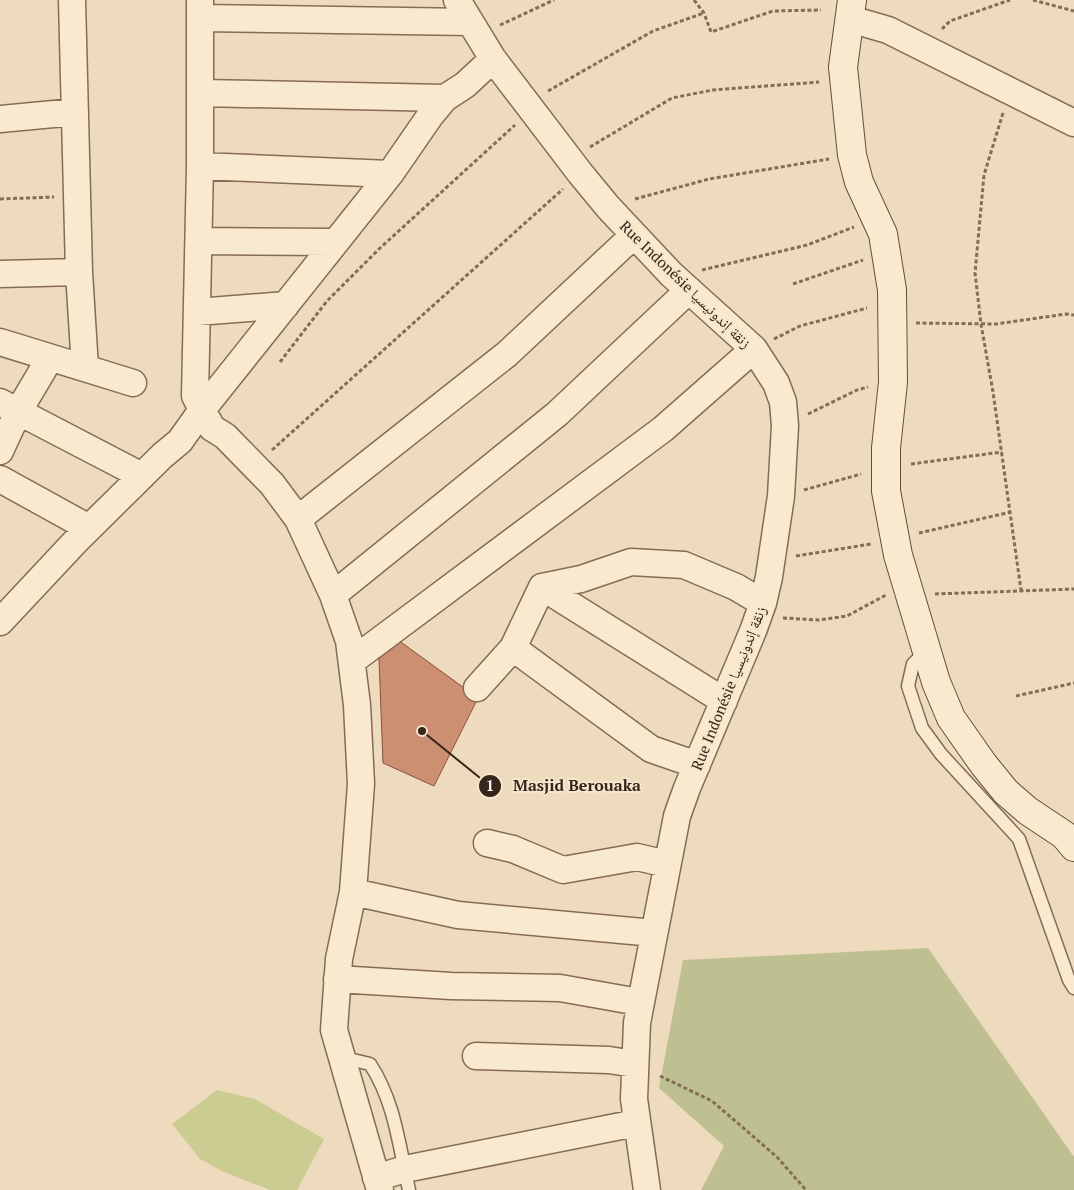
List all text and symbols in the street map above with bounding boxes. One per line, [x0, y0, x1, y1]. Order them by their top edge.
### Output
street label: Rue Indonésie زنقة إندونيسيا [615, 216, 756, 353]
street label: Rue Indonésie زنقة إندونيسيا [686, 603, 771, 773]
callout: Masjid Berouaka [478, 770, 651, 801]
text: Masjid Berouaka [513, 774, 641, 796]
text: 1 [486, 775, 494, 795]

